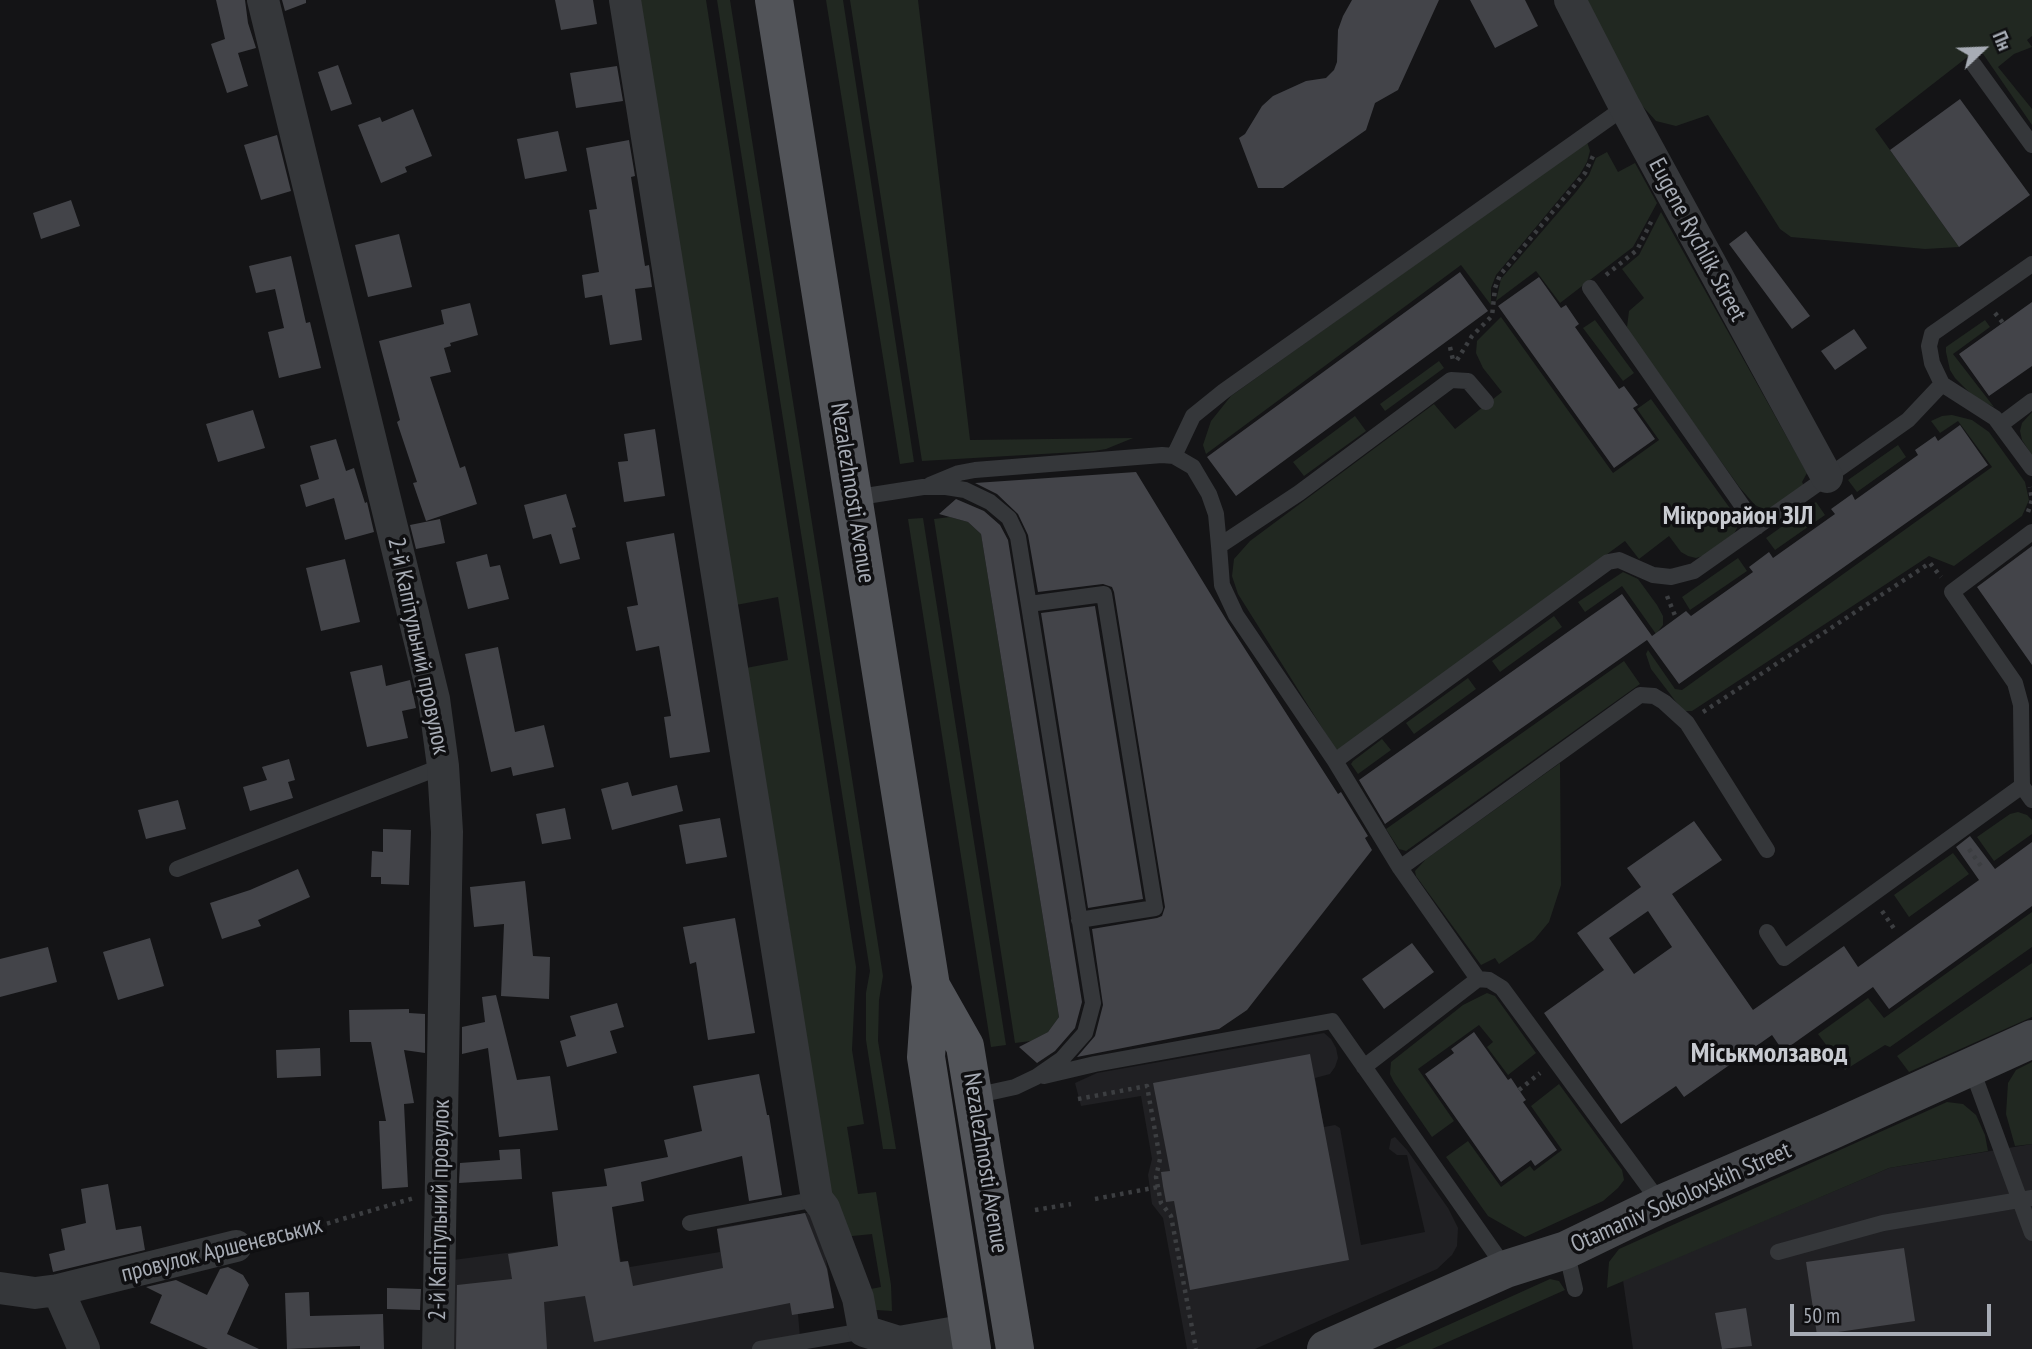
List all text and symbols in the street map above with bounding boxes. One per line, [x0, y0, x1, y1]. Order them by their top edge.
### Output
north arrow [1948, 14, 2018, 84]
text: Пн [1988, 28, 2017, 54]
street label: Eugene Rychlik Street [1642, 154, 1752, 326]
street label: Nezalezhnosti Avenue [824, 401, 880, 585]
district label: Мікрорайон ЗІЛ [1663, 501, 1813, 533]
street label: 2-й Капітульний провулок [381, 535, 455, 757]
district label: Міськмолзавод [1691, 1037, 1847, 1071]
street label: Nezalezhnosti Avenue [957, 1071, 1013, 1255]
street label: 2-й Капітульний провулок [424, 1099, 456, 1321]
street label: Otamaniv Sokolovskih Street [1567, 1136, 1795, 1260]
street label: провулок Аршенєвських [118, 1211, 326, 1289]
scale bar [1794, 1290, 1995, 1334]
text: 50 m [1803, 1302, 1840, 1329]

